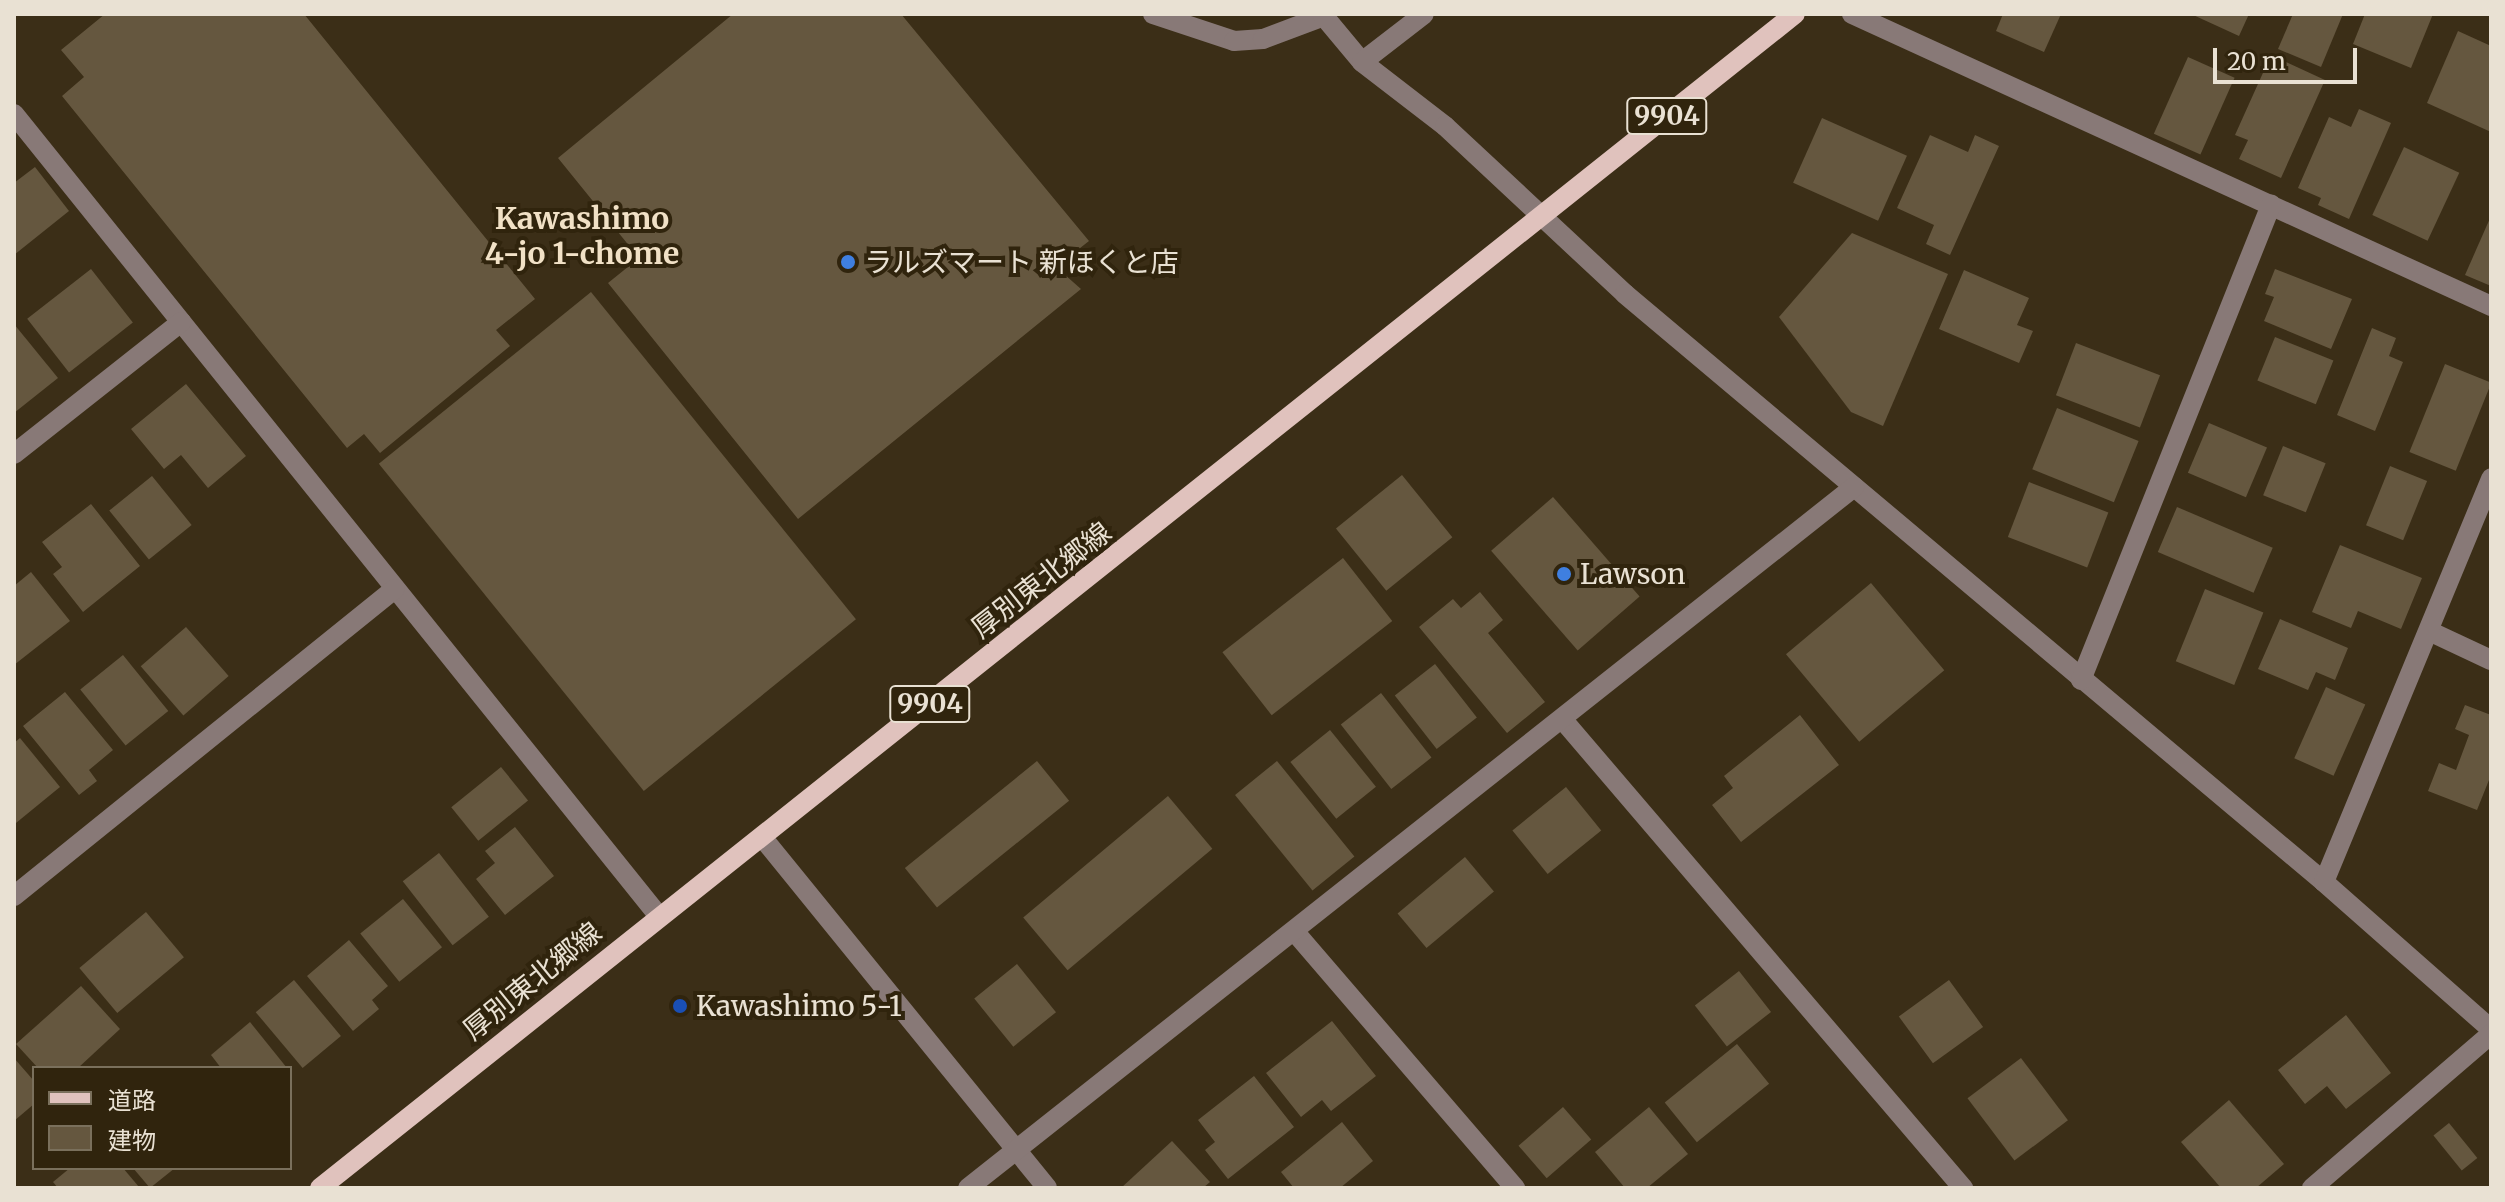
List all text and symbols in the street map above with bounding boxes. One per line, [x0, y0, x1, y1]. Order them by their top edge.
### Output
scale bar [2217, 32, 2361, 82]
text: 20 m [2227, 46, 2286, 77]
road number: 9904 [1625, 94, 1709, 138]
district label: Kawashimo 4-jo 1-chome [485, 200, 679, 270]
place label: ラルズマート 新ほくと店 [864, 245, 1179, 279]
marker: ラルズマート 新ほくと店 [839, 253, 857, 271]
street label: 厚別東北郷線 [964, 515, 1118, 645]
place label: Lawson [1580, 557, 1685, 591]
marker: Lawson [1555, 565, 1573, 583]
road number: 9904 [888, 682, 972, 726]
street label: 厚別東北郷線 [456, 915, 608, 1047]
place label: Kawashimo 5-1 [696, 989, 902, 1023]
marker: Kawashimo 5-1 [671, 997, 689, 1015]
legend [32, 1066, 292, 1170]
text: 道路 [108, 1085, 156, 1116]
text: 建物 [108, 1125, 156, 1156]

